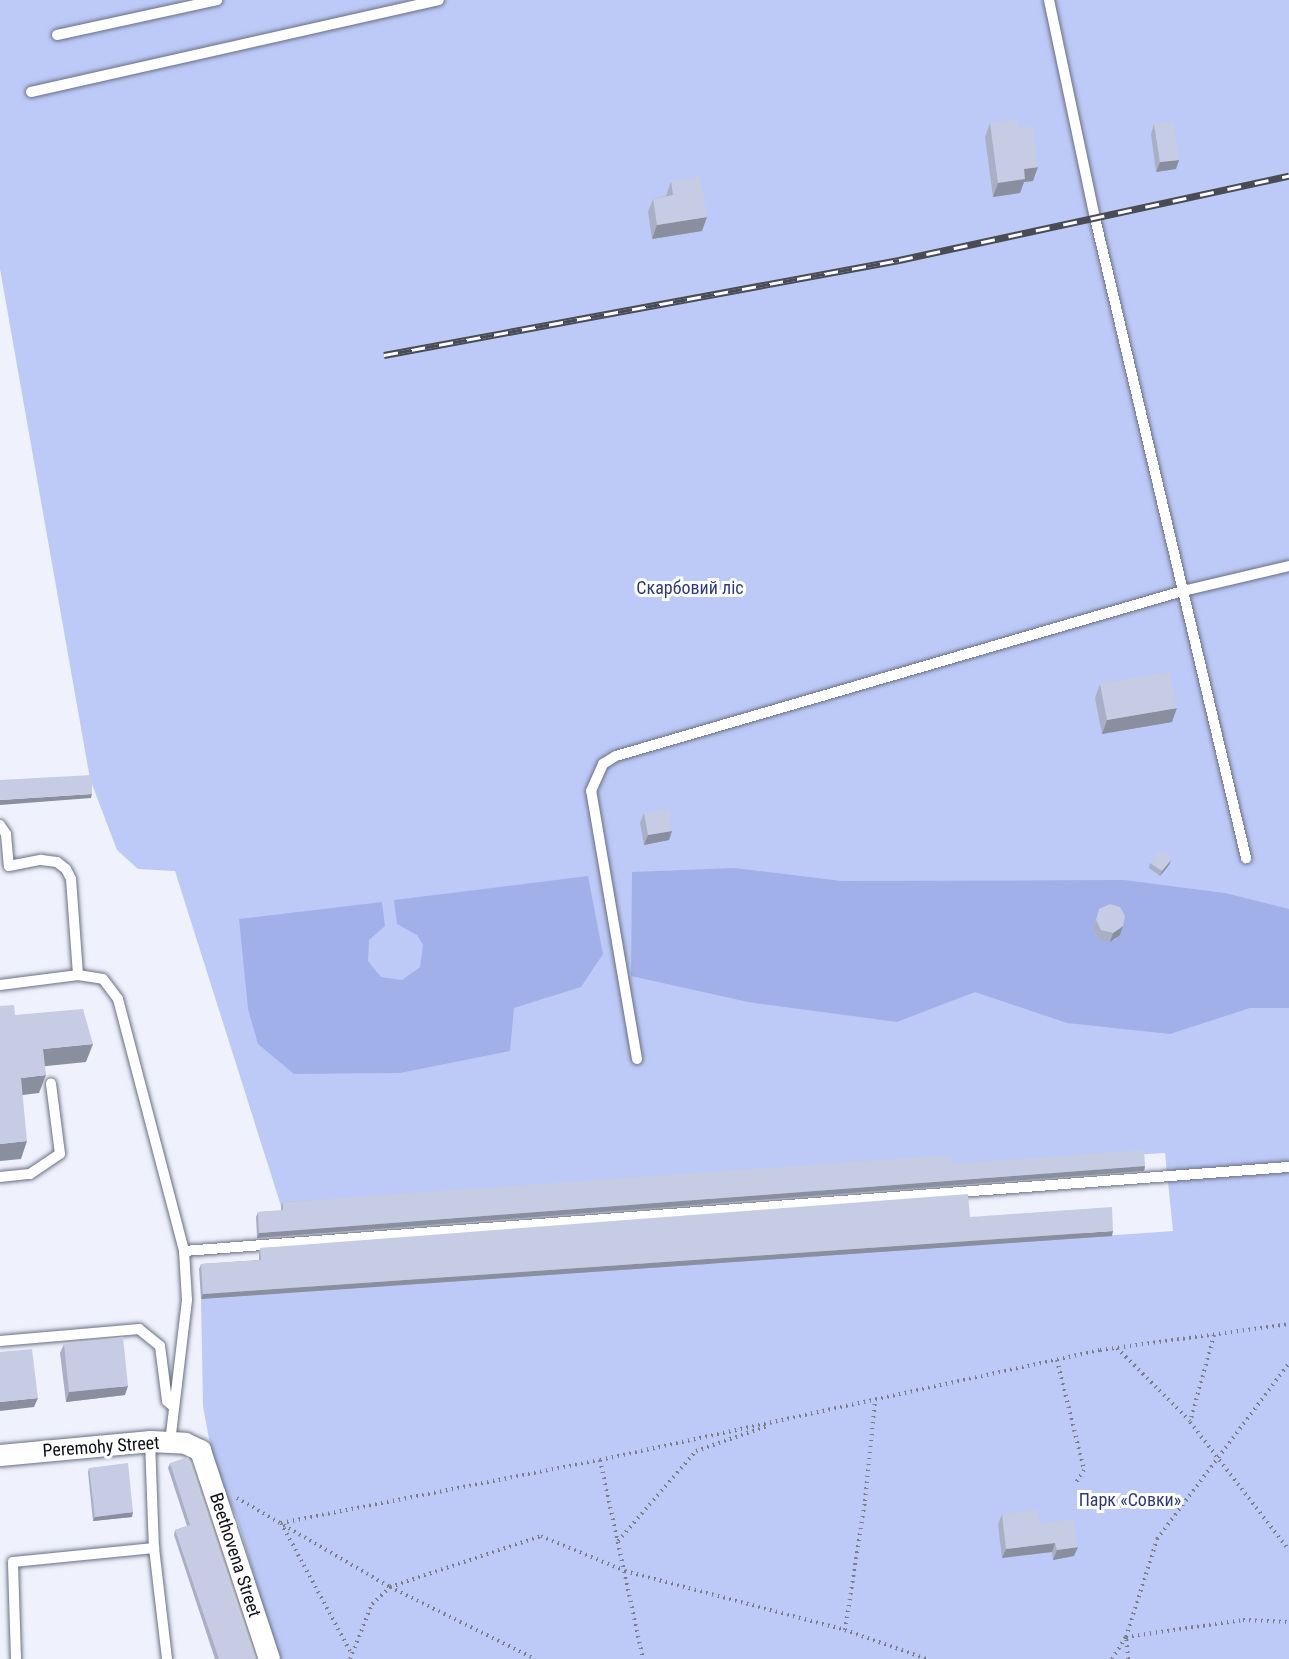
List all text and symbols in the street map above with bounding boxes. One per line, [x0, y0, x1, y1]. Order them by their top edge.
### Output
park label: Скарбовий ліс [636, 577, 744, 599]
street label: Peremohy Street [42, 1432, 160, 1462]
park label: Парк «Совки» [1079, 1489, 1181, 1511]
street label: Beethovena Street [205, 1490, 265, 1620]

